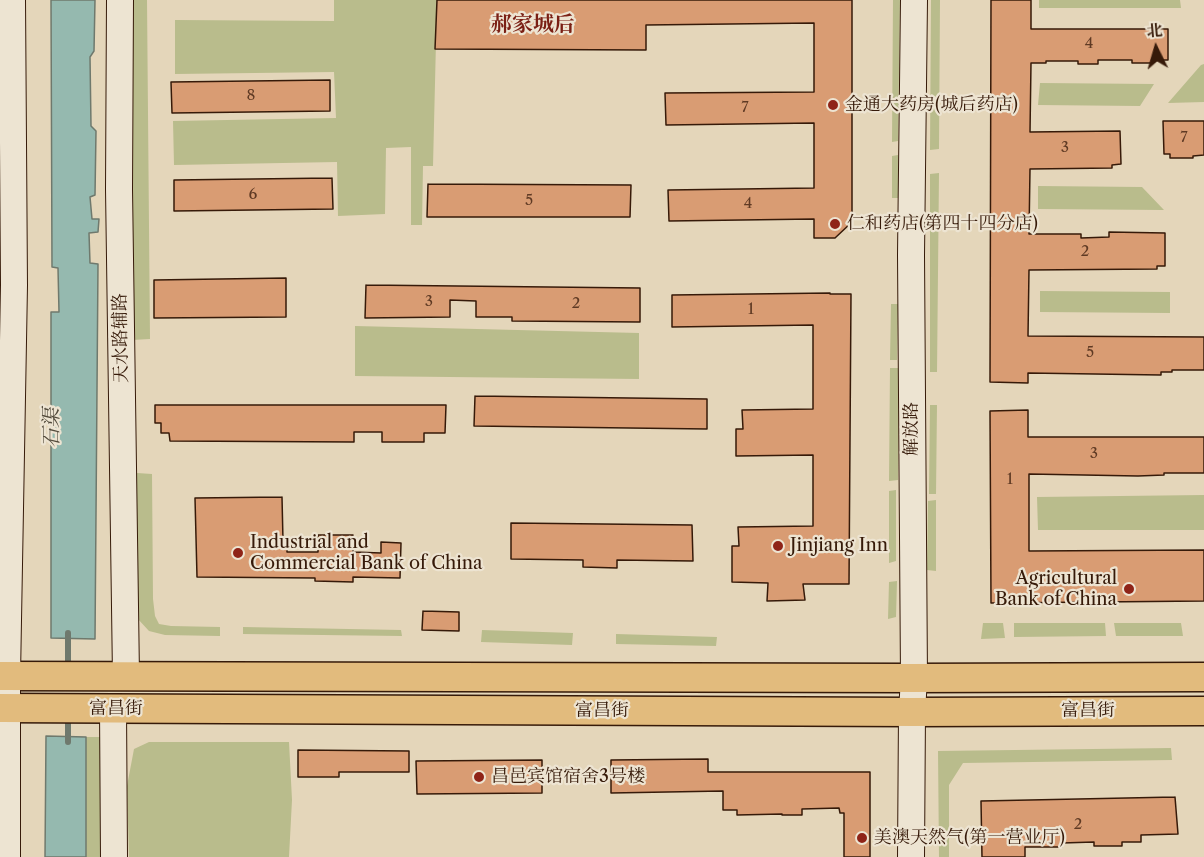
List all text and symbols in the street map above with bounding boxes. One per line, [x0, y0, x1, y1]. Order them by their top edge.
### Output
district label: 郝家城后 [491, 12, 575, 38]
north arrow [1126, 18, 1186, 78]
text: 北 [1146, 19, 1163, 41]
house number: 4 [1085, 35, 1093, 53]
house number: 8 [247, 87, 255, 105]
place label: 金通大药房(城后药店) [845, 94, 1018, 116]
marker: 金通大药房(城后药店) [826, 98, 840, 112]
house number: 7 [741, 99, 749, 117]
house number: 7 [1180, 129, 1188, 147]
house number: 3 [1061, 139, 1069, 157]
house number: 6 [249, 186, 257, 204]
house number: 5 [525, 192, 533, 210]
house number: 4 [744, 195, 752, 213]
place label: 仁和药店(第四十四分店) [847, 213, 1038, 235]
marker: 仁和药店(第四十四分店) [828, 217, 842, 231]
house number: 2 [1081, 243, 1089, 261]
street label: 天水路辅路 [109, 293, 133, 383]
house number: 3 [425, 293, 433, 311]
house number: 2 [572, 295, 580, 313]
house number: 1 [748, 301, 754, 319]
house number: 5 [1086, 344, 1094, 362]
street label: 解放路 [901, 402, 923, 456]
water label: 石渠 [40, 408, 64, 448]
house number: 3 [1090, 445, 1098, 463]
house number: 1 [1007, 471, 1013, 489]
place label: Industrial and Commercial Bank of China [250, 532, 483, 574]
place label: Jinjiang Inn [790, 535, 888, 557]
marker: Jinjiang Inn [771, 539, 785, 553]
marker: Industrial and Commercial Bank of China [231, 546, 245, 560]
place label: Agricultural Bank of China [995, 568, 1117, 610]
marker: Agricultural Bank of China [1122, 582, 1136, 596]
street label: 富昌街 [89, 698, 143, 720]
street label: 富昌街 [575, 700, 629, 722]
street label: 富昌街 [1061, 700, 1115, 722]
place label: 昌邑宾馆宿舍3号楼 [491, 766, 645, 788]
marker: 昌邑宾馆宿舍3号楼 [472, 770, 486, 784]
house number: 2 [1074, 816, 1082, 834]
place label: 美澳天然气(第一营业厅) [874, 827, 1065, 849]
marker: 美澳天然气(第一营业厅) [855, 831, 869, 845]

